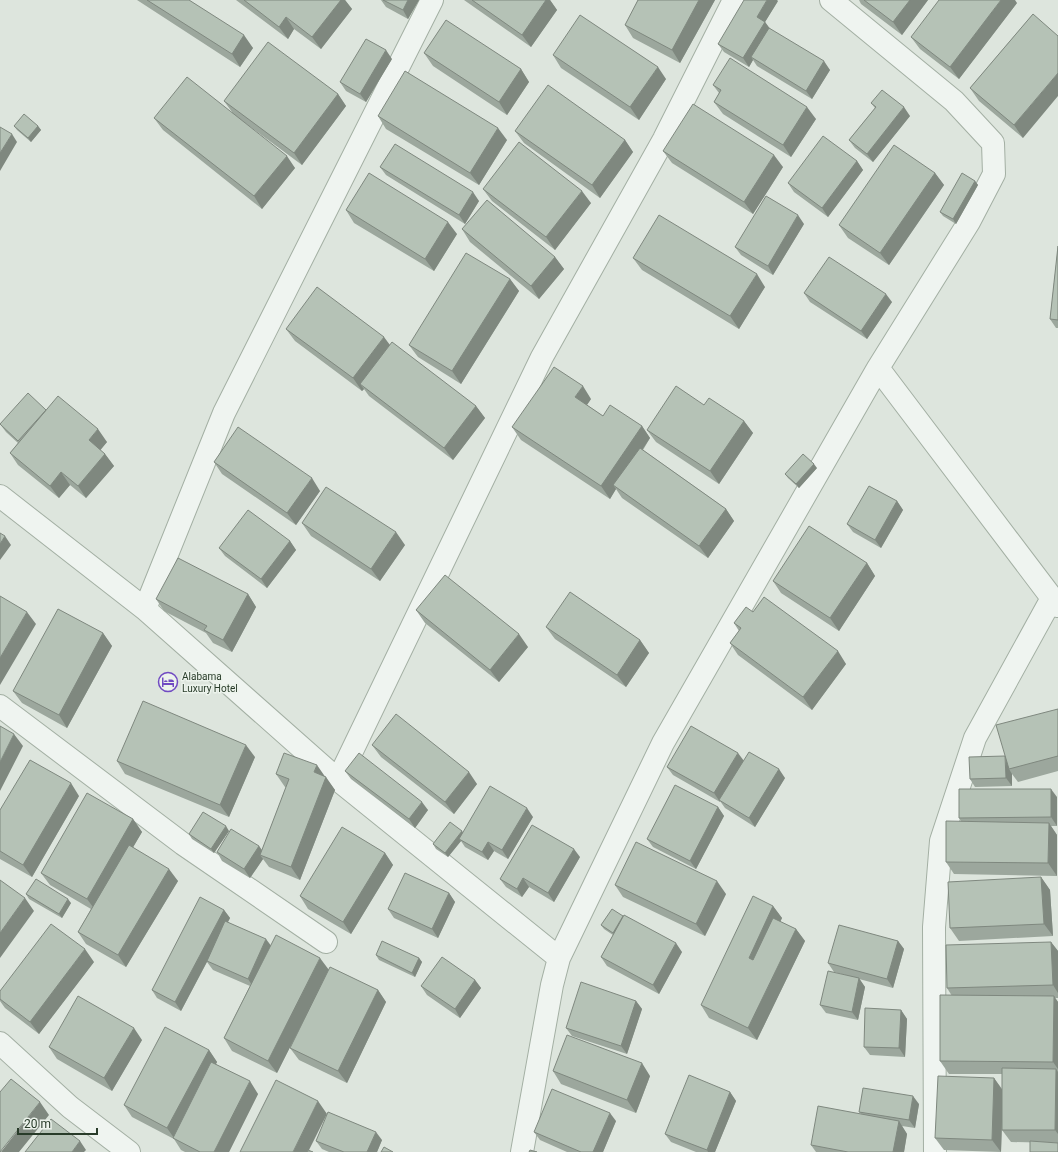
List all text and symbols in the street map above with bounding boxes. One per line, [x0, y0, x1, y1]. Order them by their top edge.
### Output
hotel icon: Alabama Luxury Hotel [157, 671, 179, 693]
place label: Alabama Luxury Hotel [182, 671, 238, 694]
scale bar [18, 1110, 97, 1136]
text: 20 m [24, 1117, 51, 1131]

